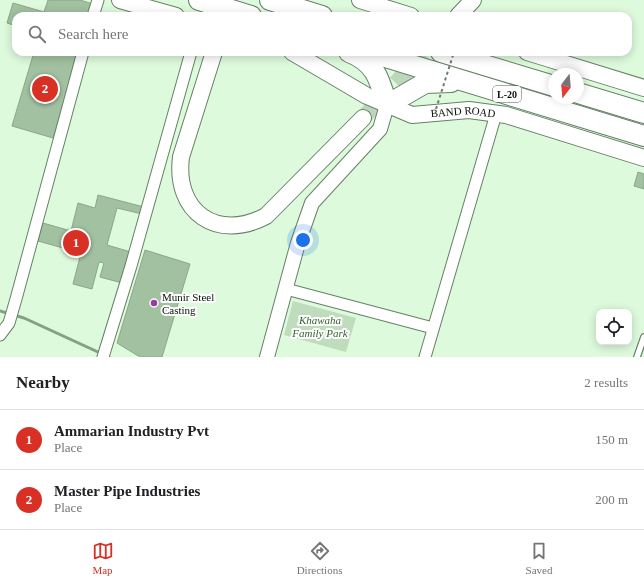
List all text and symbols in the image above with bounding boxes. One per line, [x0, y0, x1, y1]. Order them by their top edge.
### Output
search box [12, 12, 632, 56]
icon: search [26, 23, 48, 45]
text: Search here [58, 26, 128, 42]
north arrow [548, 68, 584, 104]
pin: 2 [32, 74, 58, 104]
road number: L-20 [493, 86, 521, 102]
street label: BAND ROAD [430, 104, 496, 120]
pin: 1 [63, 228, 89, 258]
your location [293, 230, 313, 250]
place label: Munir Steel Casting [162, 291, 214, 316]
marker: Munir Steel Casting [149, 298, 159, 308]
map controls [596, 309, 632, 345]
button: locate [596, 309, 632, 345]
park label: Khawaha Family Park [291, 314, 349, 339]
text: Nearby [16, 373, 70, 392]
text: 2 results [584, 375, 628, 390]
text: Ammarian Industry Pvt [54, 423, 209, 439]
text: 1 [26, 432, 32, 447]
text: 150 m [595, 432, 628, 447]
text: Place [54, 440, 82, 455]
text: Master Pipe Industries [54, 483, 200, 499]
text: 2 [26, 492, 32, 507]
text: 200 m [595, 492, 628, 507]
text: Place [54, 500, 82, 515]
tab: Map [92, 540, 114, 576]
tab: Directions [297, 540, 342, 576]
tab: Saved [526, 540, 552, 576]

